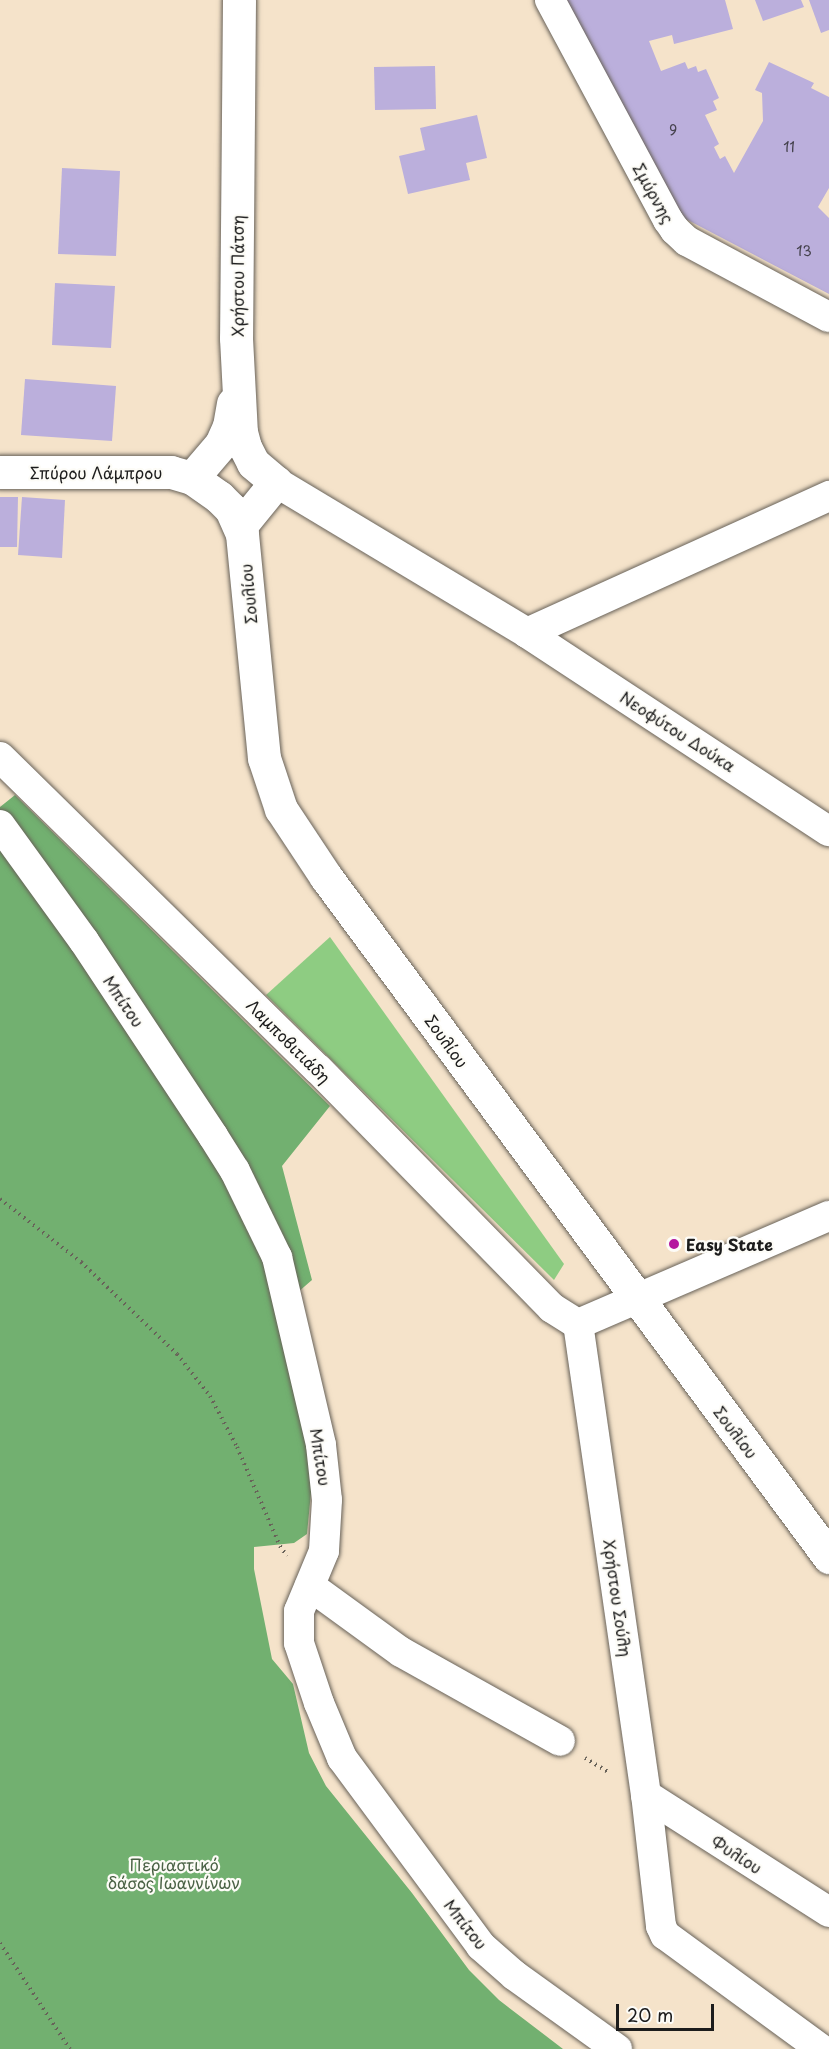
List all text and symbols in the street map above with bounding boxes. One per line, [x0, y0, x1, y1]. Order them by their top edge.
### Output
house number: 9 [669, 122, 677, 138]
house number: 11 [783, 139, 795, 155]
street label: Σμύρνης [630, 160, 678, 226]
street label: Χρήστου Πάτση [227, 215, 247, 337]
house number: 13 [796, 243, 812, 259]
street label: Σπύρου Λάμπρου [30, 462, 162, 482]
street label: Σουλίου [236, 563, 260, 625]
street label: Νεοφύτου Δούκα [617, 687, 739, 775]
street label: Μπίτου [100, 972, 148, 1030]
street label: Λαμποβιτιάδη [243, 995, 335, 1087]
street label: Σουλίου [422, 1011, 472, 1071]
place label: Easy State [686, 1234, 773, 1254]
marker: Easy State [667, 1237, 681, 1251]
street label: Σουλίου [710, 1402, 762, 1462]
street label: Μπίτου [307, 1427, 335, 1487]
street label: Χρήστου Σούλη [600, 1538, 636, 1658]
street label: Φυλίου [708, 1831, 766, 1877]
park label: Περιαστικό δάσος Ιωαννίνων [108, 1854, 240, 1892]
street label: Μπίτου [441, 1895, 491, 1953]
scale bar [619, 1992, 716, 2030]
text: 20 m [627, 2001, 673, 2028]

